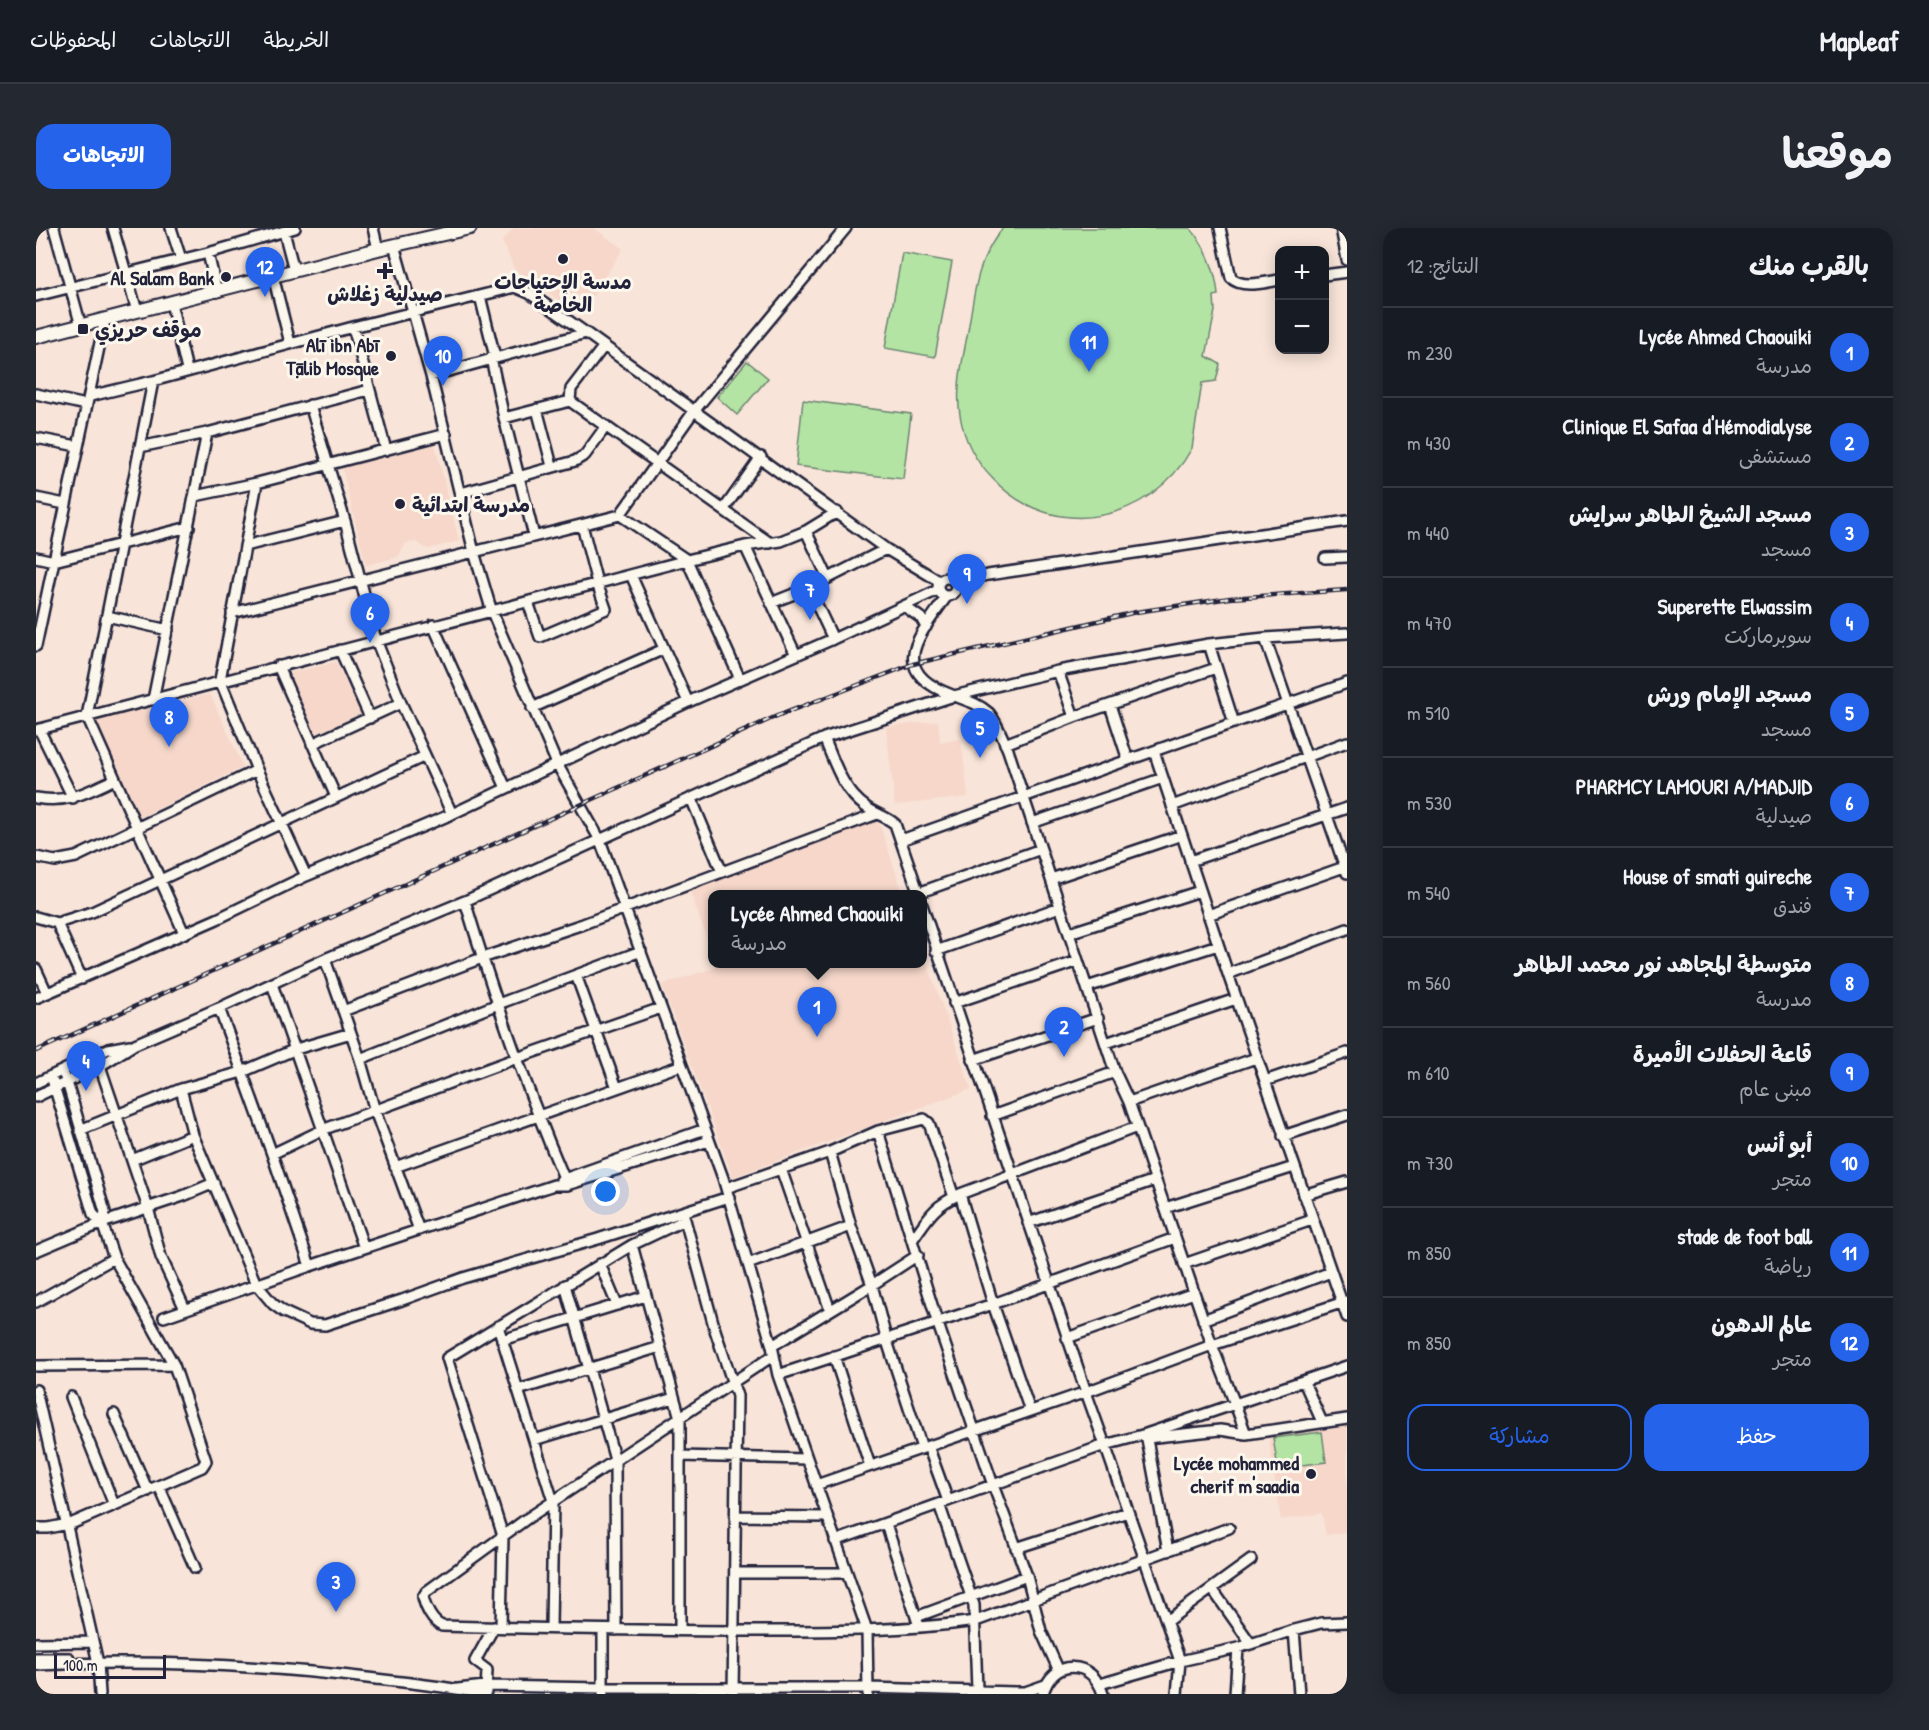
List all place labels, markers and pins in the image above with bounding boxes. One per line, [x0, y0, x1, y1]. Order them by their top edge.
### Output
pin: 12 [246, 248, 284, 297]
marker: مدسة الإحتياجات الخاصة [556, 252, 570, 266]
place label: Al Salam Bank [111, 264, 215, 291]
marker: صيدلية زغلاش [378, 264, 392, 278]
place label: مدسة الإحتياجات الخاصة [494, 268, 632, 318]
marker: Al Salam Bank [219, 270, 233, 284]
place label: صيدلية زغلاش [327, 280, 443, 307]
place label: موقف حريزي [95, 316, 202, 346]
marker: موقف حريزي [76, 322, 90, 336]
pin: 11 [1070, 322, 1108, 372]
place label: Alī ibn Abī Ṭālib Mosque [285, 331, 381, 382]
pin: 10 [424, 336, 462, 386]
marker: Alī ibn Abī Ṭālib Mosque [384, 349, 398, 363]
place label: مدرسة ابتدائية [412, 491, 530, 518]
marker: مدرسة ابتدائية [393, 497, 407, 511]
pin: 9 [948, 554, 986, 604]
pin: 7 [790, 570, 830, 620]
pin: 6 [350, 594, 390, 643]
pin: 8 [150, 698, 188, 747]
pin: 5 [960, 708, 1000, 758]
pin: 1 [798, 988, 836, 1037]
pin: 2 [1044, 1008, 1084, 1057]
pin: 4 [67, 1042, 106, 1091]
place label: Lycée mohammed cherif m'saadia [1174, 1449, 1299, 1499]
marker: Lycée mohammed cherif m'saadia [1304, 1467, 1318, 1481]
pin: 3 [316, 1562, 356, 1612]

